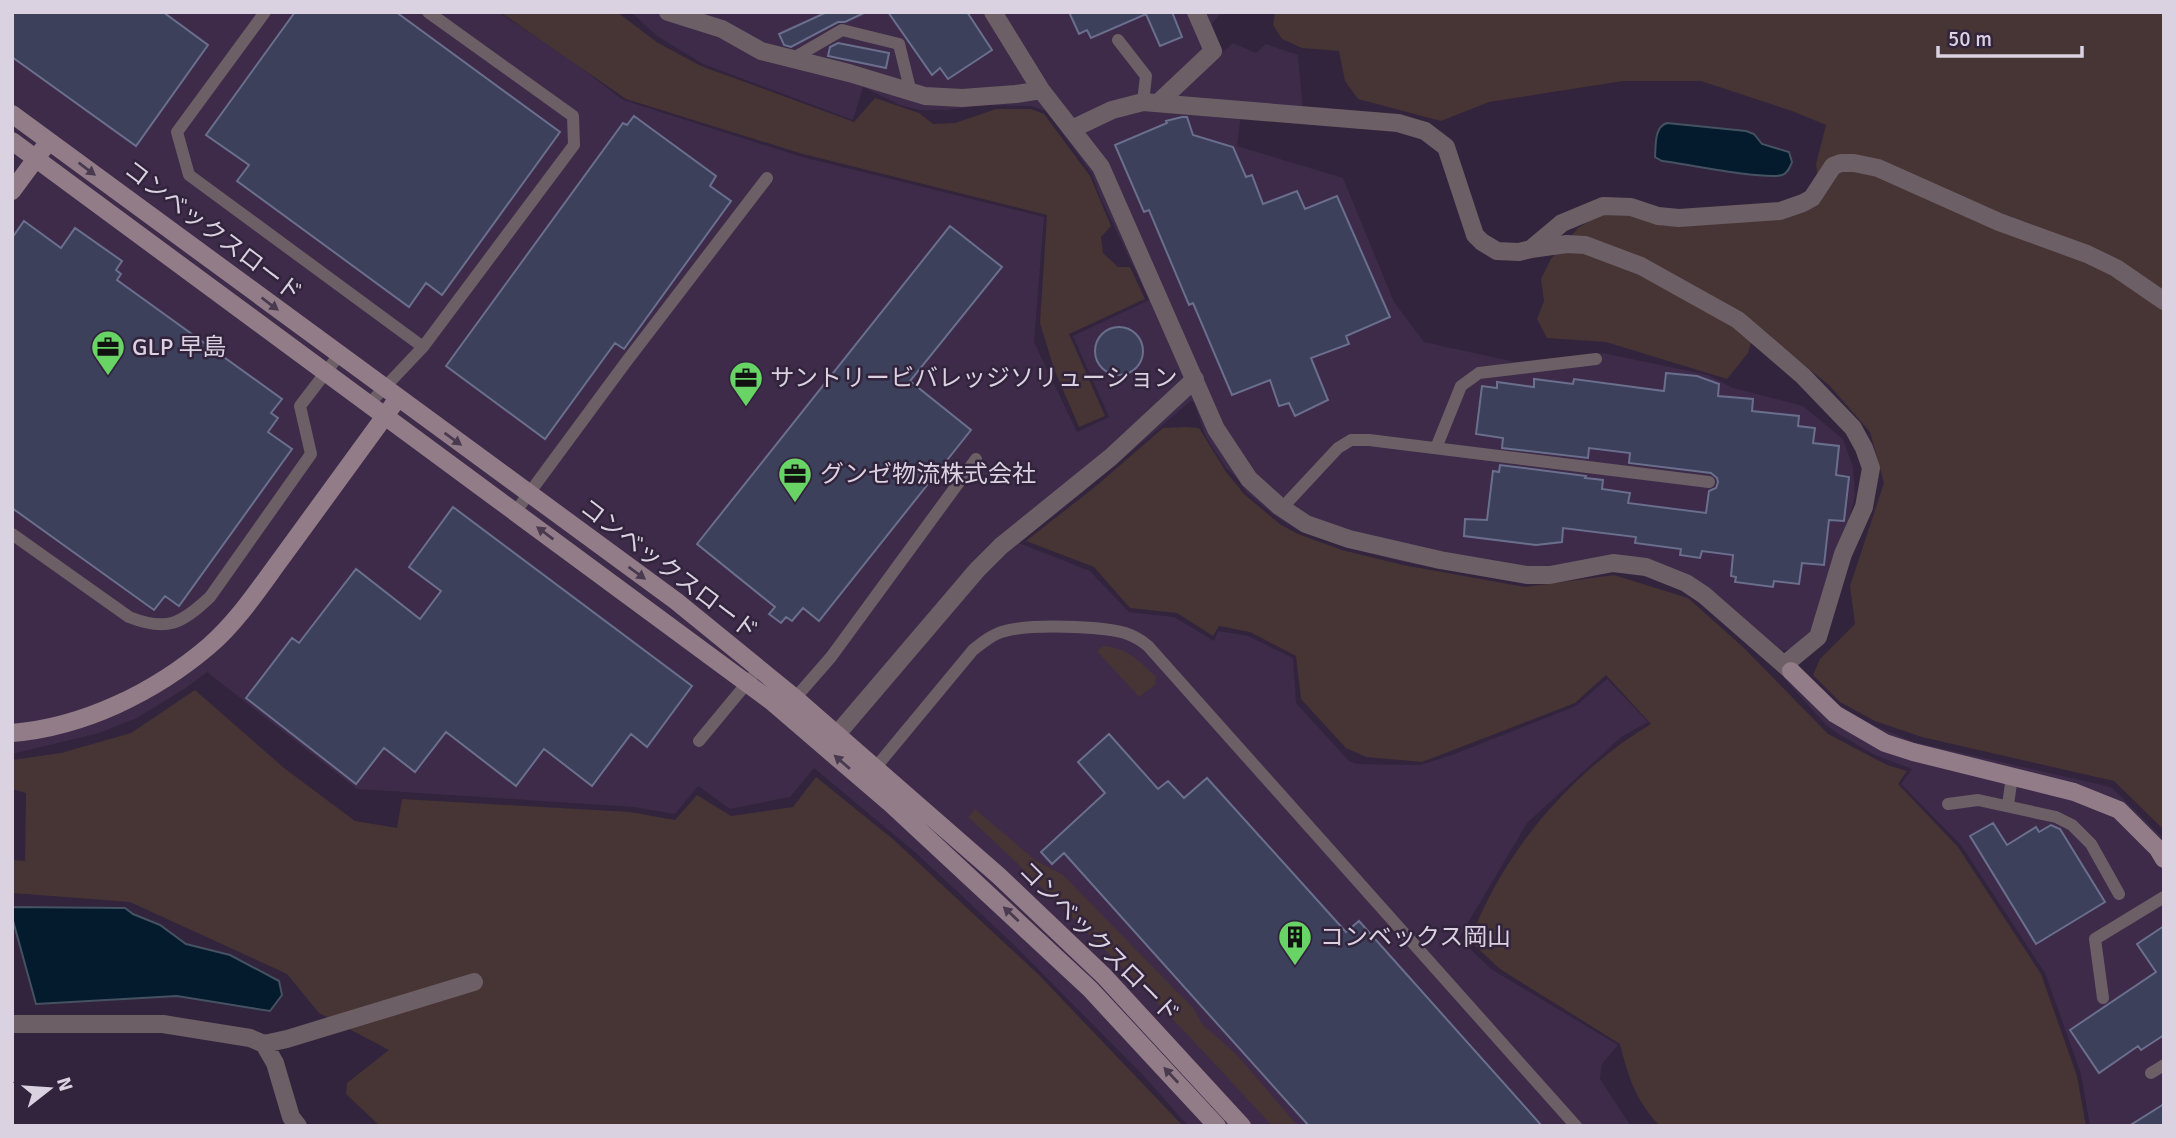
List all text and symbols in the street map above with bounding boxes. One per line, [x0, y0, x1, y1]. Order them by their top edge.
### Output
scale bar [1938, 14, 2082, 58]
text: 50 m [1948, 26, 1992, 52]
street label: コンベックスロード [118, 154, 308, 308]
one-way arrow [78, 161, 96, 175]
one-way arrow [261, 297, 279, 311]
office icon: GLP 早島 [89, 328, 127, 377]
place label: GLP 早島 [132, 332, 227, 362]
office icon: サントリービバレッジソリューション [727, 359, 765, 408]
place label: サントリービバレッジソリューション [770, 363, 1178, 393]
one-way arrow [444, 432, 462, 446]
office icon: グンゼ物流株式会社 [776, 455, 814, 504]
place label: グンゼ物流株式会社 [820, 459, 1036, 489]
street label: コンベックスロード [574, 492, 764, 646]
one-way arrow [536, 527, 554, 541]
one-way arrow [628, 566, 646, 580]
one-way arrow [833, 755, 850, 770]
street label: コンベックスロード [1012, 855, 1186, 1029]
one-way arrow [1003, 907, 1020, 923]
building icon: コンベックス岡山 [1276, 918, 1314, 967]
place label: コンベックス岡山 [1320, 922, 1511, 952]
north arrow [14, 1054, 84, 1124]
one-way arrow [1164, 1067, 1180, 1084]
text: N [51, 1074, 78, 1094]

